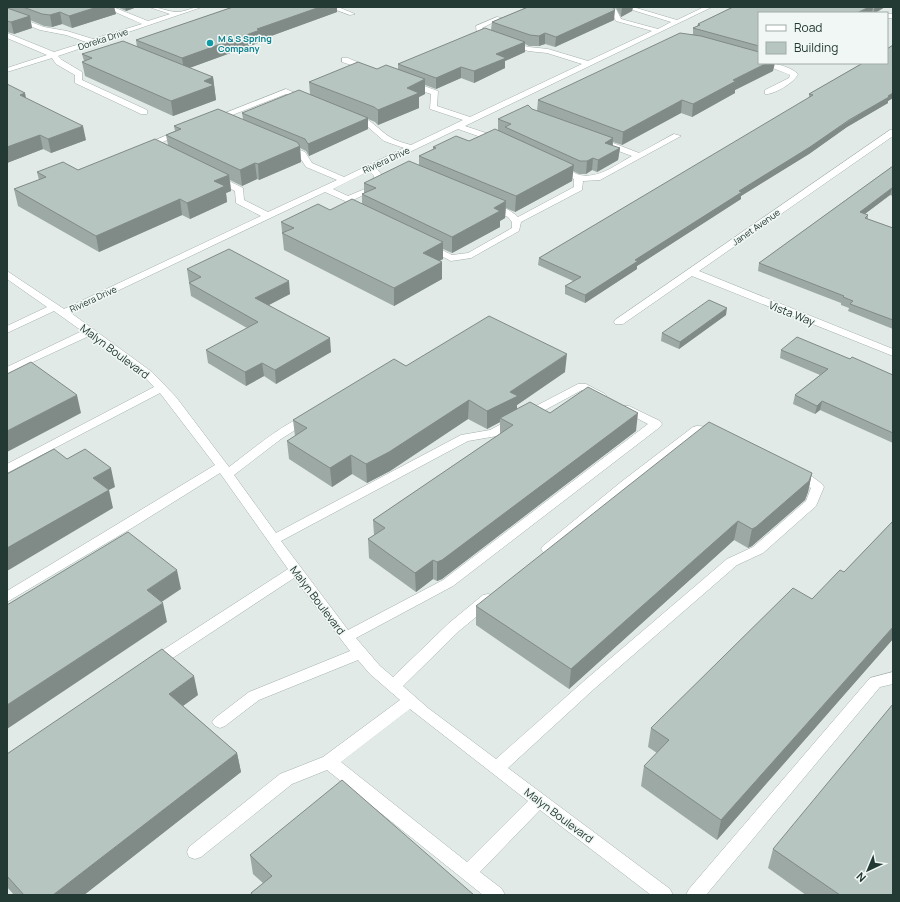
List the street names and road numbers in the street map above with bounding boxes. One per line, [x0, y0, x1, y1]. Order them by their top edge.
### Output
street label: Doreka Drive [76, 25, 130, 53]
street label: Riviera Drive [360, 143, 412, 177]
street label: Janet Avenue [729, 206, 783, 248]
street label: Riviera Drive [67, 282, 119, 316]
street label: Vista Way [767, 297, 818, 329]
street label: Malyn Boulevard [77, 320, 153, 382]
street label: Malyn Boulevard [287, 562, 349, 638]
street label: Malyn Boulevard [521, 784, 597, 846]

